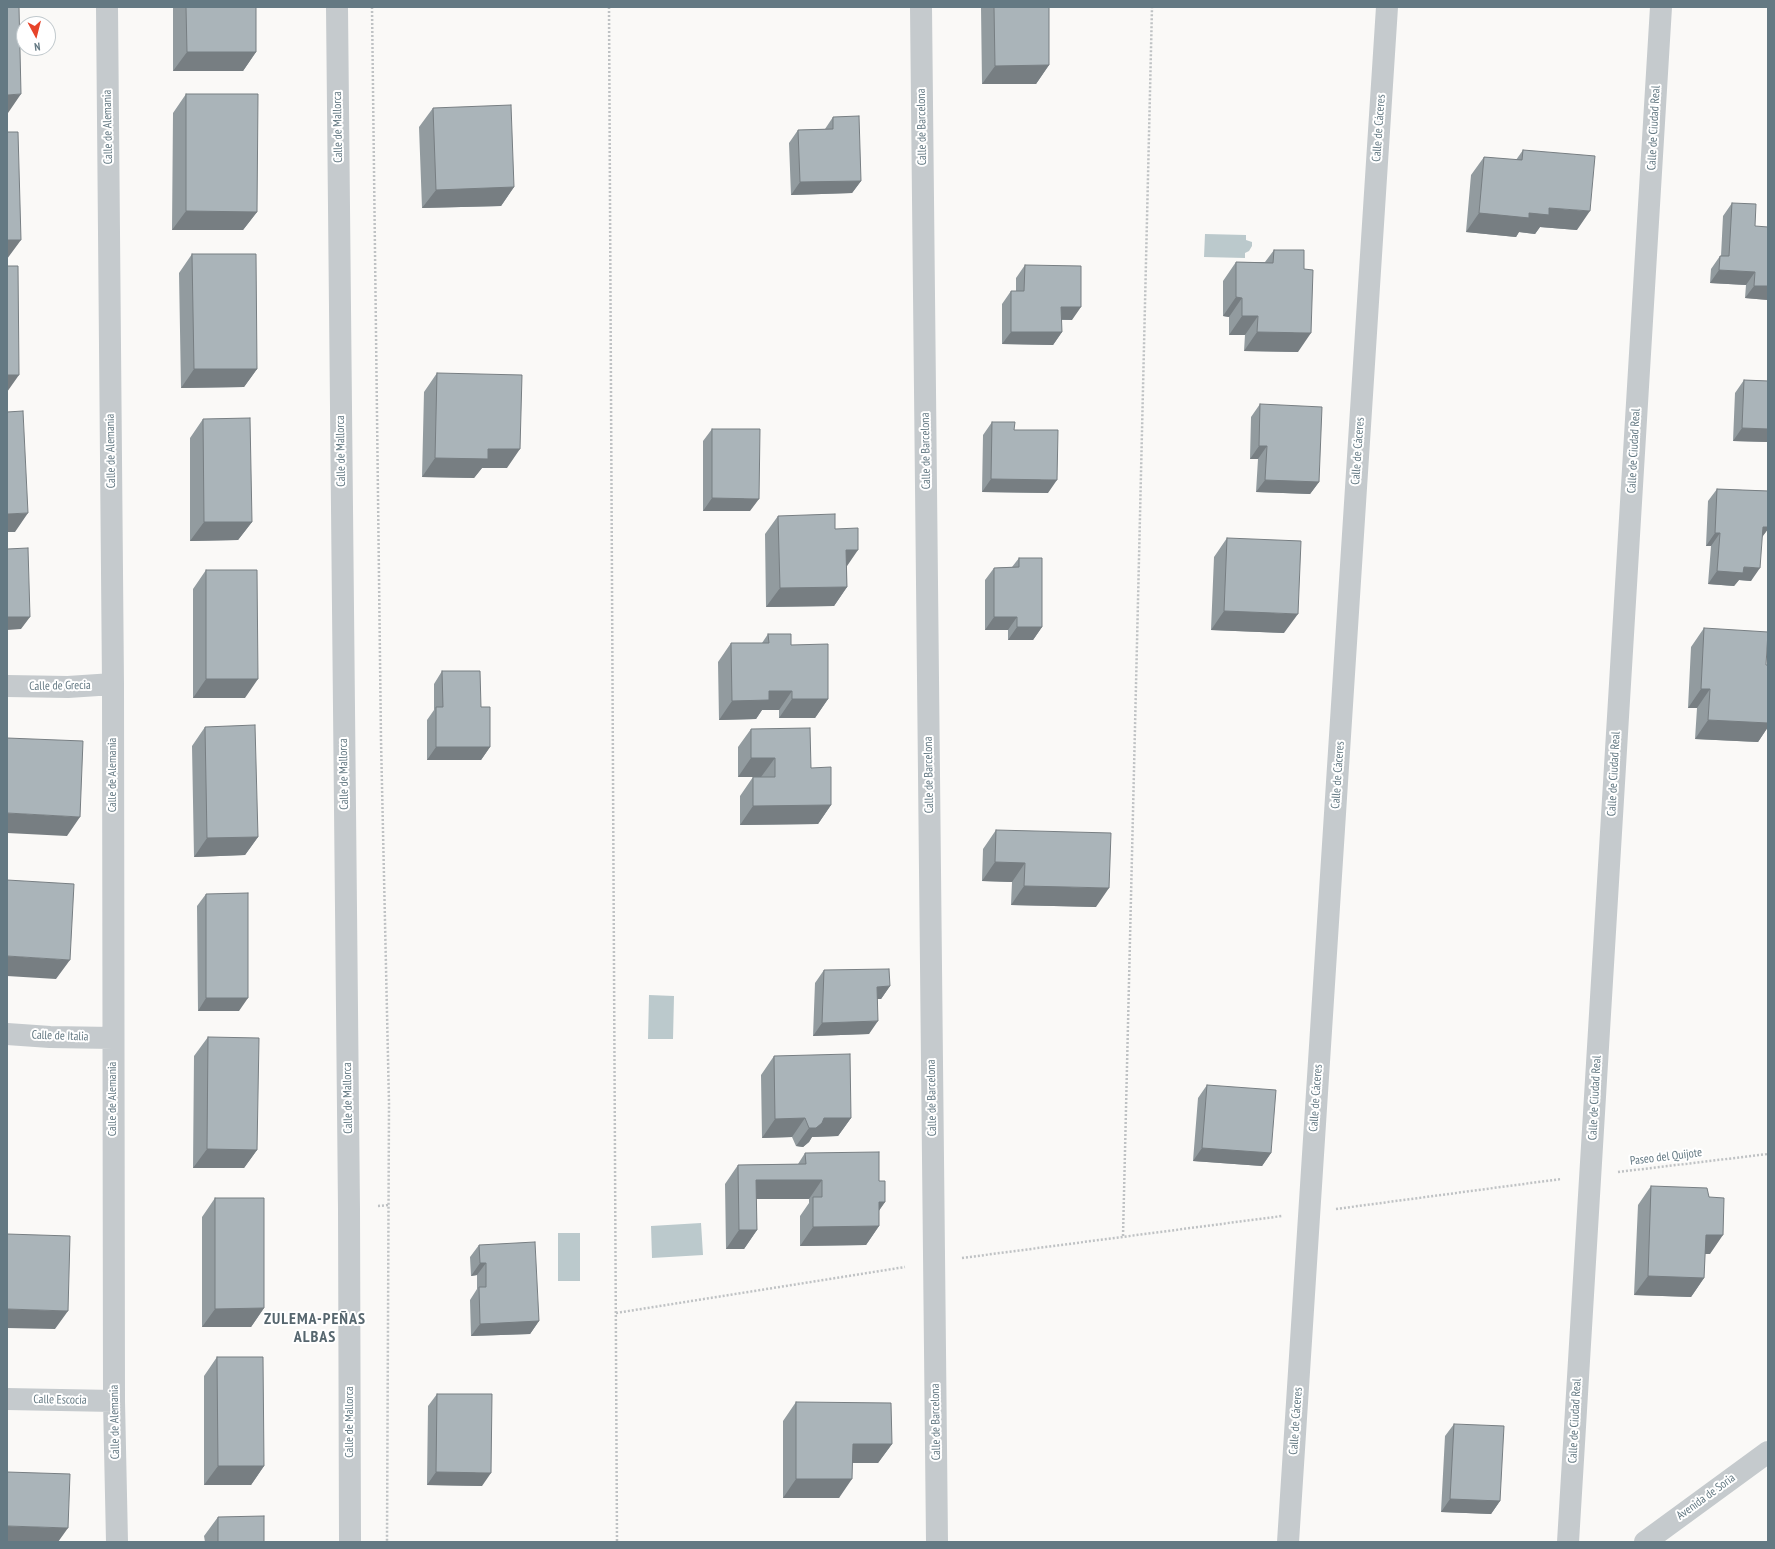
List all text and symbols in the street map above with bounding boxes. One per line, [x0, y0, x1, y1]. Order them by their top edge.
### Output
north arrow [16, 16, 56, 56]
text: N [34, 40, 41, 54]
street label: Calle de Ciudad Real [1645, 85, 1663, 171]
street label: Calle de Barcelona [914, 89, 930, 165]
street label: Calle de Alemania [100, 90, 116, 164]
street label: Calle de Mallorca [330, 91, 346, 163]
street label: Calle de Cáceres [1369, 94, 1389, 162]
street label: Calle de Ciudad Real [1625, 408, 1643, 494]
street label: Calle de Barcelona [918, 413, 934, 489]
street label: Calle de Alemania [103, 414, 119, 488]
street label: Calle de Mallorca [333, 415, 349, 487]
street label: Calle de Cáceres [1348, 417, 1368, 485]
street label: Calle de Grecia [29, 678, 91, 694]
street label: Calle de Ciudad Real [1605, 731, 1623, 817]
street label: Calle de Barcelona [921, 737, 937, 813]
street label: Calle de Alemania [106, 738, 120, 812]
street label: Calle de Mallorca [336, 738, 352, 810]
street label: Calle de Cáceres [1328, 741, 1348, 809]
street label: Calle de Italia [31, 1028, 89, 1044]
street label: Calle de Ciudad Real [1586, 1055, 1604, 1141]
street label: Calle de Barcelona [924, 1060, 940, 1136]
street label: Calle de Alemania [106, 1062, 120, 1136]
street label: Calle de Mallorca [340, 1062, 356, 1134]
street label: Calle de Cáceres [1306, 1064, 1326, 1132]
street label: Paseo del Quijote [1629, 1145, 1703, 1169]
district label: ZULEMA-PEÑAS ALBAS [264, 1309, 366, 1347]
street label: Calle de Ciudad Real [1566, 1378, 1584, 1464]
street label: Calle de Barcelona [928, 1384, 944, 1460]
street label: Calle de Alemania [107, 1385, 123, 1459]
street label: Calle de Mallorca [343, 1386, 357, 1458]
street label: Calle de Cáceres [1286, 1387, 1306, 1455]
street label: Calle Escocia [33, 1392, 87, 1408]
street label: Avenida de Soria [1674, 1471, 1738, 1523]

